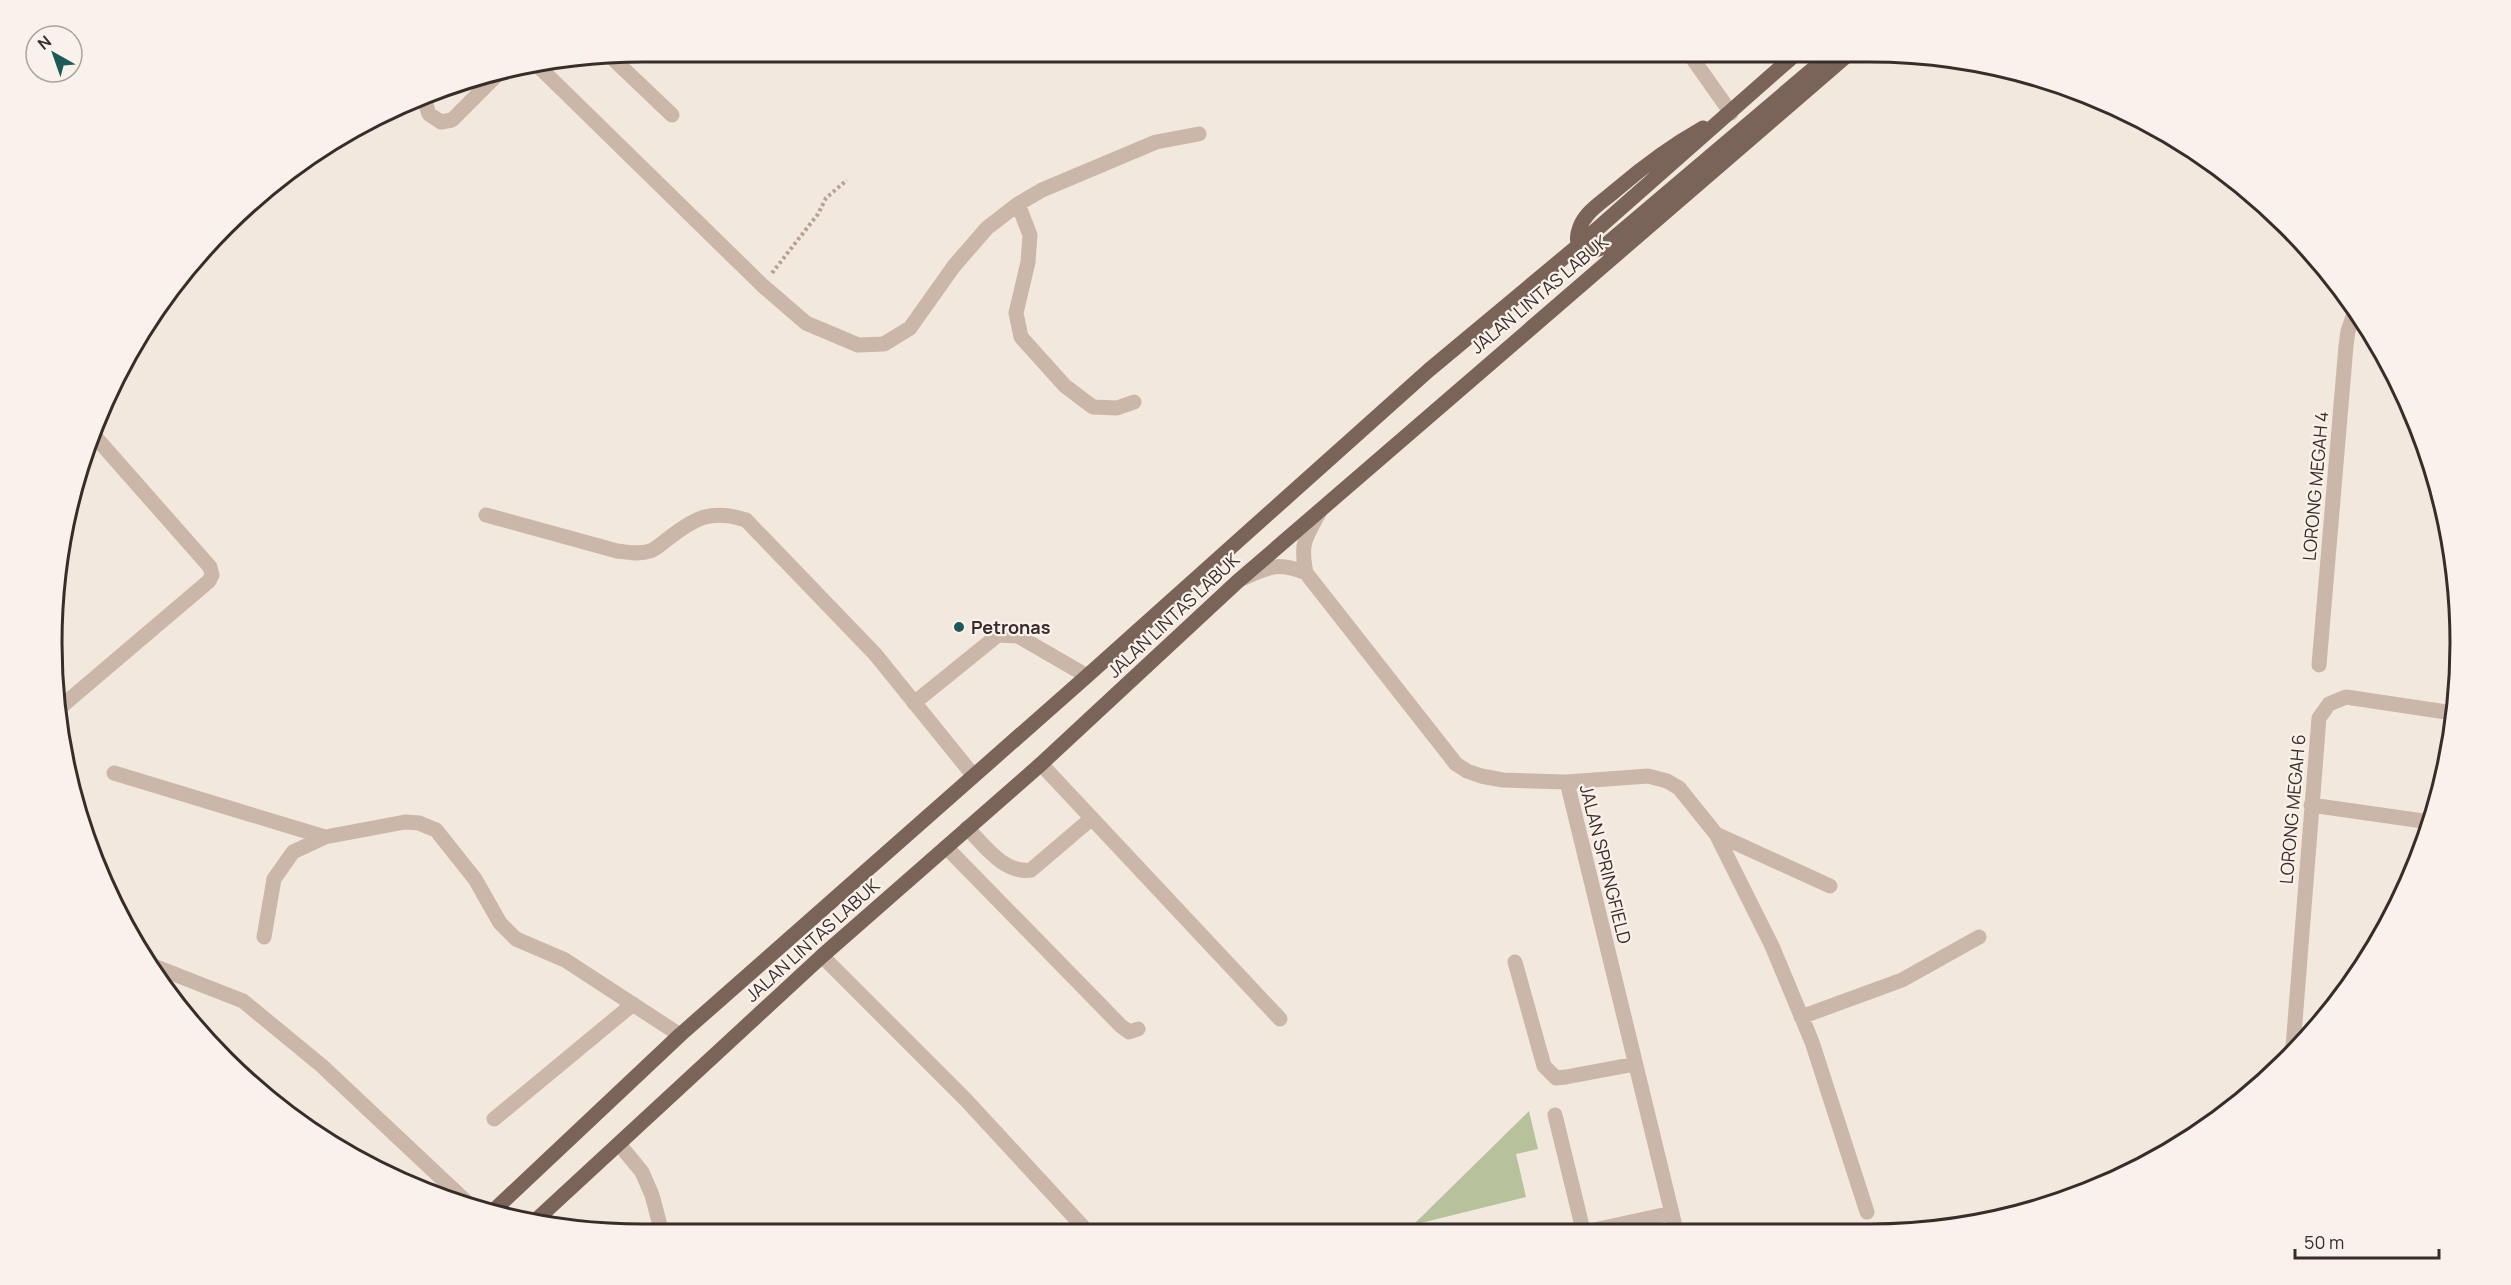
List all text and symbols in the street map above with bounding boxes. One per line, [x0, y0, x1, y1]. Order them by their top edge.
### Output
north arrow [24, 24, 84, 84]
text: N [33, 30, 56, 55]
street label: JALAN LINTAS LABUK [1465, 229, 1613, 359]
street label: LORONG MEGAH 4 [2297, 410, 2333, 562]
street label: JALAN LINTAS LABUK [1102, 547, 1245, 683]
place label: Petronas [971, 615, 1051, 639]
marker: Petronas [952, 620, 966, 634]
street label: LORONG MEGAH 6 [2273, 733, 2311, 885]
street label: JALAN SPRINGFIELD [1575, 782, 1637, 946]
street label: JALAN LINTAS LABUK [740, 873, 884, 1007]
scale bar [2295, 1222, 2439, 1260]
text: 50 m [2304, 1230, 2344, 1254]

